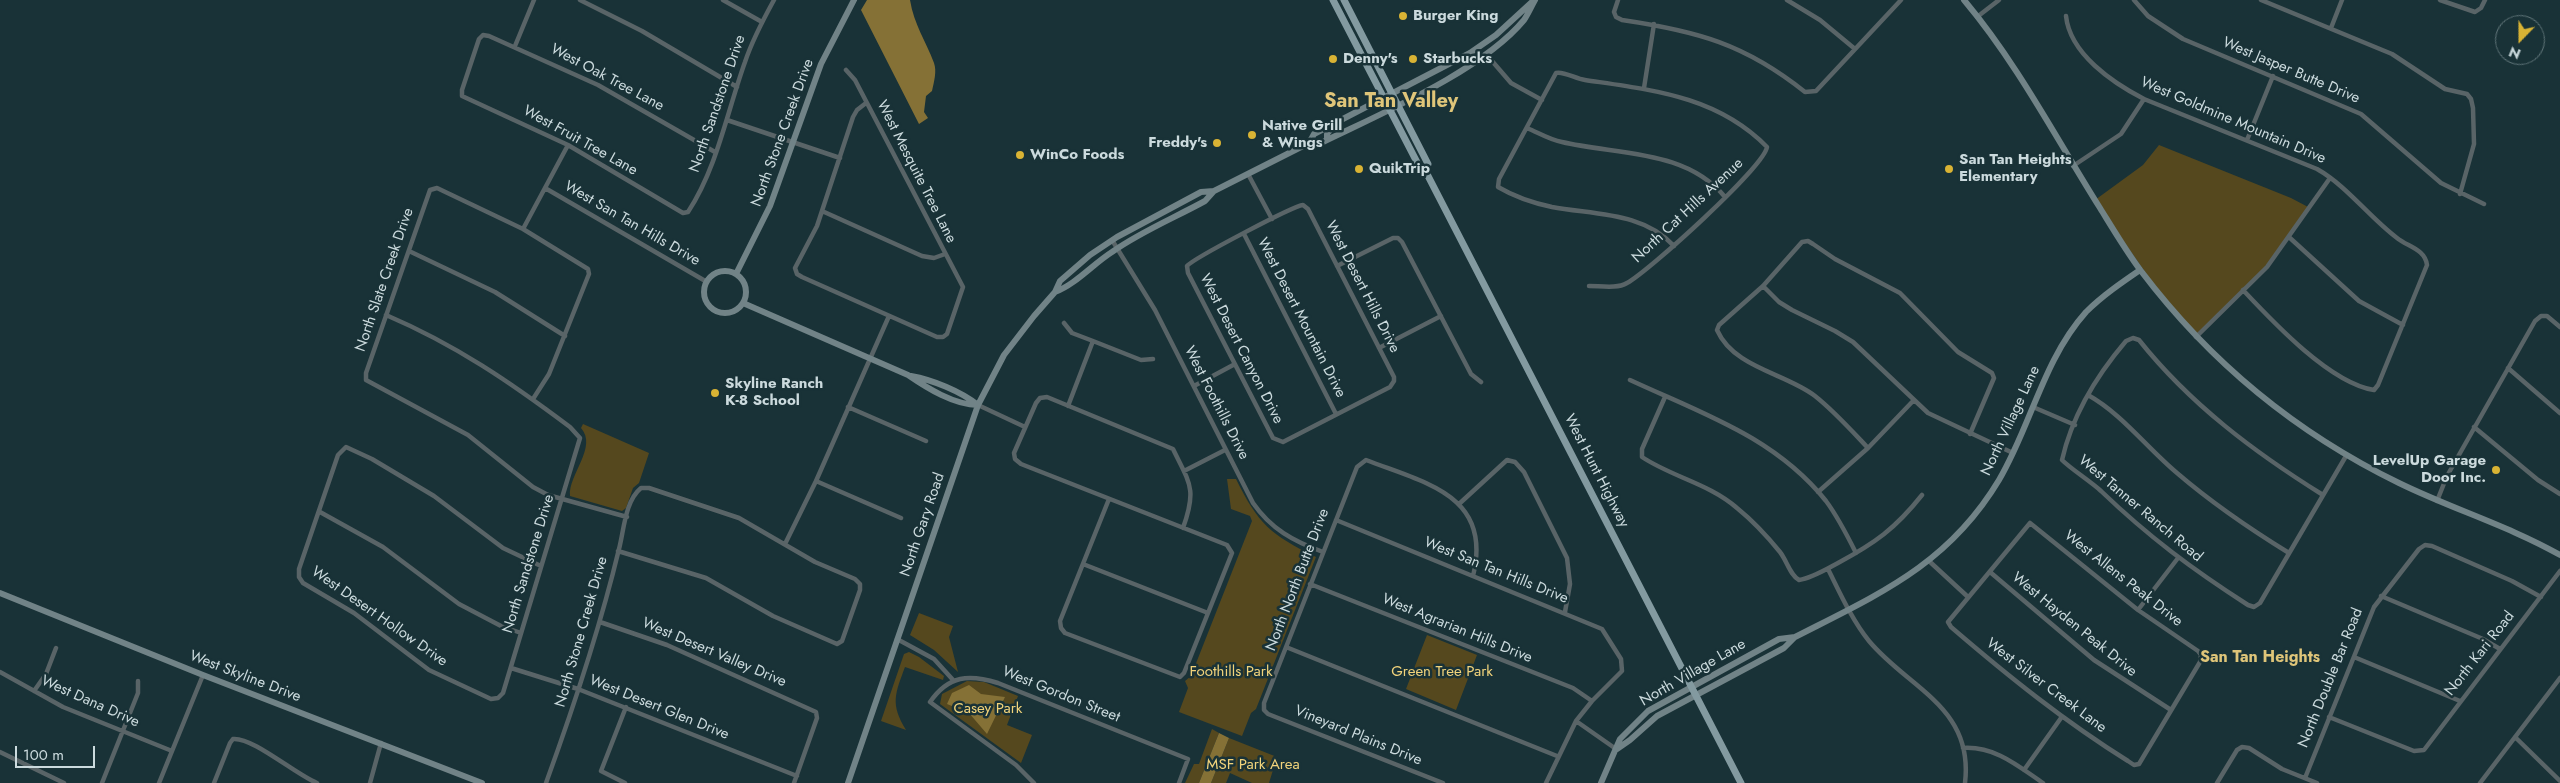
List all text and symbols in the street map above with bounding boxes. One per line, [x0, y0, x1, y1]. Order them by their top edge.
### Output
place label: Burger King [1413, 7, 1498, 25]
marker: Burger King [1397, 10, 1409, 22]
north arrow [2495, 15, 2545, 65]
street label: North Sandstone Drive [686, 33, 750, 175]
street label: West Jasper Butte Drive [2220, 34, 2362, 108]
street label: West Oak Tree Lane [547, 41, 667, 115]
text: N [2506, 42, 2524, 64]
place label: Denny's [1343, 50, 1398, 68]
place label: Starbucks [1423, 50, 1492, 68]
marker: Denny's [1327, 53, 1339, 65]
marker: Starbucks [1407, 53, 1419, 65]
street label: North Stone Creek Drive [748, 57, 818, 209]
street label: West Goldmine Mountain Drive [2138, 74, 2328, 168]
district label: San Tan Valley [1324, 90, 1458, 114]
street label: West Mesquite Tree Lane [872, 98, 960, 246]
street label: West Fruit Tree Lane [520, 102, 640, 180]
place label: Native Grill & Wings [1262, 117, 1342, 152]
marker: Native Grill & Wings [1246, 129, 1258, 141]
place label: Freddy's [1148, 134, 1207, 152]
marker: Freddy's [1211, 137, 1223, 149]
place label: WinCo Foods [1030, 146, 1124, 164]
marker: WinCo Foods [1014, 149, 1026, 161]
place label: San Tan Heights Elementary [1959, 151, 2072, 186]
street label: North Cat Hills Avenue [1629, 155, 1747, 267]
place label: QuikTrip [1369, 160, 1430, 178]
marker: QuikTrip [1353, 163, 1365, 175]
marker: San Tan Heights Elementary [1943, 163, 1955, 175]
street label: West San Tan Hills Drive [561, 178, 703, 270]
street label: North Slate Creek Drive [352, 206, 418, 354]
street label: West Desert Hills Drive [1321, 218, 1403, 356]
street label: West Desert Mountain Drive [1253, 235, 1349, 401]
street label: West Desert Canyon Drive [1195, 271, 1287, 427]
street label: West Foothills Drive [1180, 343, 1252, 463]
street label: North Village Lane [1978, 363, 2044, 479]
place label: Skyline Ranch K-8 School [725, 375, 823, 410]
marker: Skyline Ranch K-8 School [709, 387, 721, 399]
street label: West Hunt Highway [1560, 411, 1632, 531]
street label: West Tanner Ranch Road [2074, 452, 2206, 566]
place label: LevelUp Garage Door Inc. [2373, 452, 2486, 487]
marker: LevelUp Garage Door Inc. [2490, 464, 2502, 476]
street label: North Gary Road [897, 471, 949, 579]
street label: North Sandstone Drive [499, 492, 559, 636]
street label: North North Butte Drive [1263, 506, 1333, 654]
street label: West Allens Peak Drive [2060, 527, 2186, 631]
street label: West San Tan Hills Drive [1421, 534, 1571, 608]
street label: North Stone Creek Drive [552, 554, 612, 710]
street label: West Desert Hollow Drive [307, 563, 451, 671]
street label: West Hayden Peak Drive [2008, 569, 2140, 681]
street label: West Agrarian Hills Drive [1379, 591, 1535, 667]
street label: North Double Bar Road [2295, 606, 2367, 750]
street label: North Kari Road [2441, 608, 2519, 700]
street label: West Desert Valley Drive [639, 614, 789, 692]
street label: North Village Lane [1637, 635, 1749, 711]
street label: West Silver Creek Lane [1982, 635, 2110, 737]
street label: West Skyline Drive [187, 647, 303, 707]
district label: San Tan Heights [2200, 648, 2320, 668]
street label: West Gordon Street [1000, 663, 1122, 727]
park label: Foothills Park [1190, 663, 1272, 681]
park label: Green Tree Park [1391, 663, 1493, 681]
street label: West Dana Drive [38, 672, 142, 732]
street label: West Desert Glen Drive [587, 672, 731, 744]
park label: Casey Park [954, 700, 1022, 718]
street label: Vineyard Plains Drive [1292, 702, 1424, 770]
scale bar [18, 736, 98, 768]
text: 100 m [23, 744, 64, 766]
park label: MSF Park Area [1206, 756, 1300, 774]

